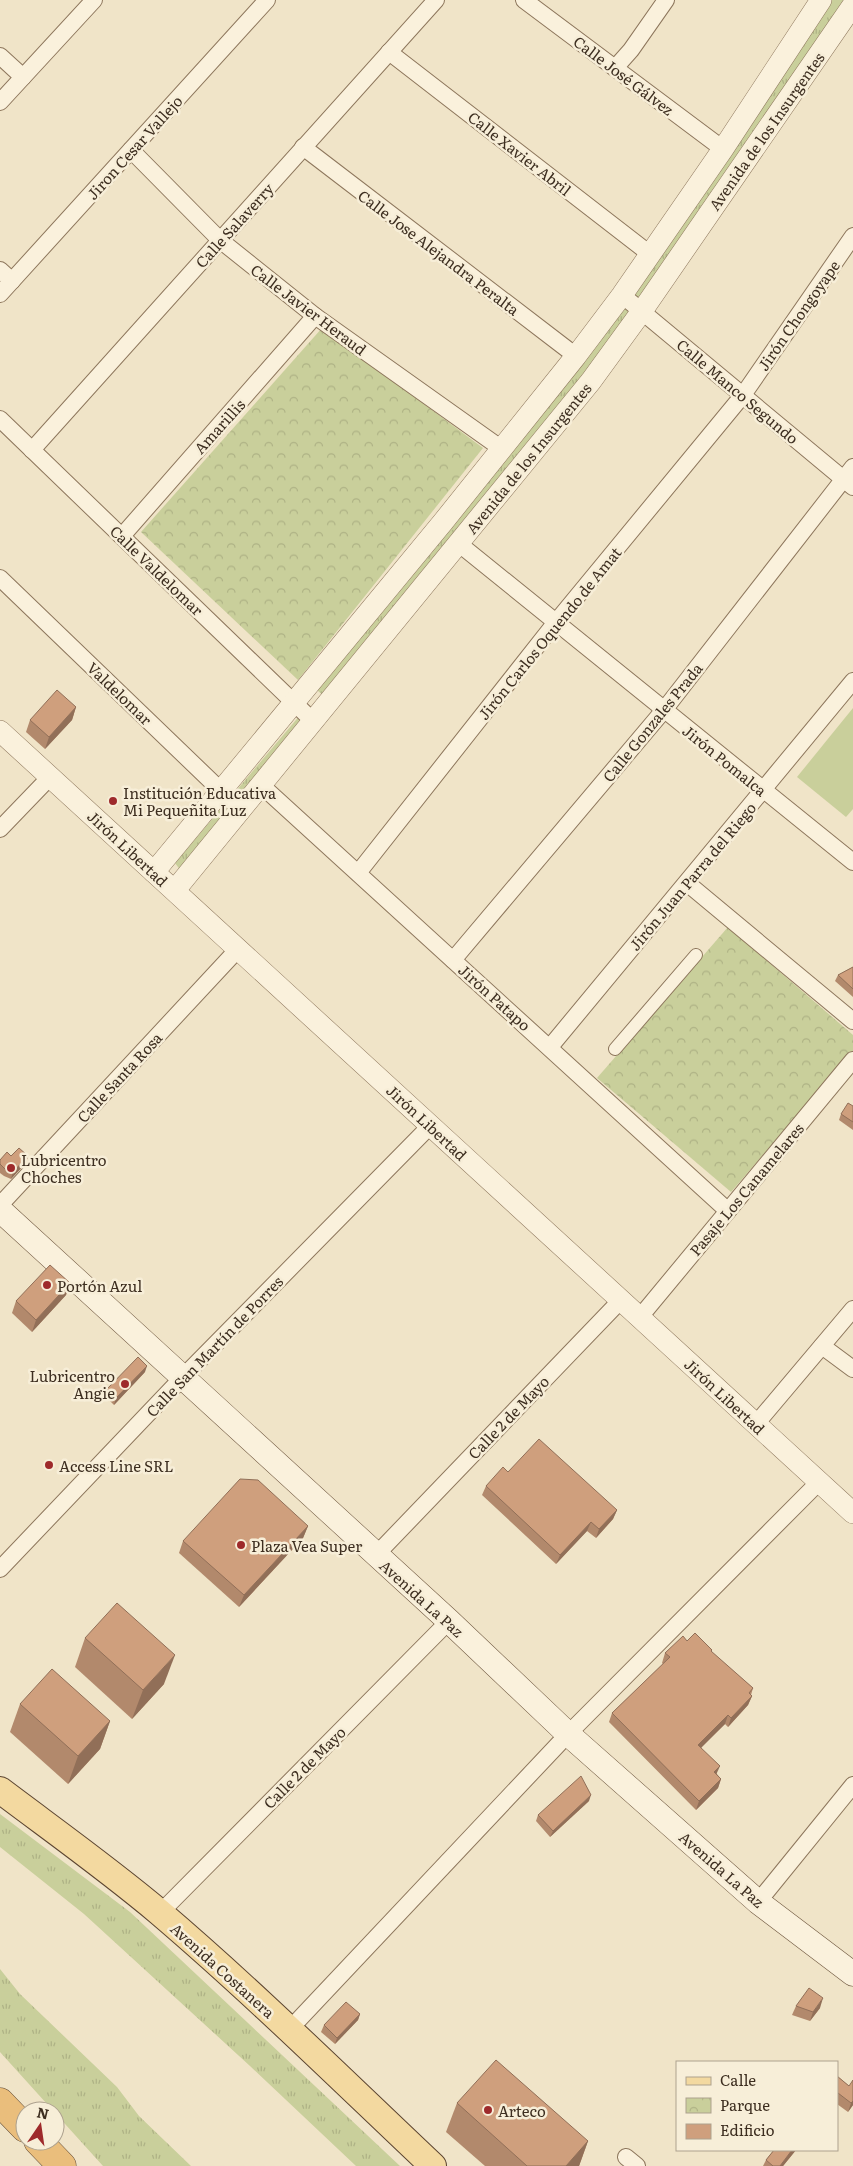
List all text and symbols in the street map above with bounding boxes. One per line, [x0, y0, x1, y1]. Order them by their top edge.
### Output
street label: Calle José Gálvez [569, 30, 679, 120]
street label: Avenida de los Insurgentes [702, 47, 830, 215]
street label: Jiron Cesar Vallejo [81, 89, 187, 204]
street label: Calle Xavier Abril [463, 105, 577, 201]
street label: Calle Salaverry [189, 177, 279, 273]
street label: Calle Jose Alejandra Peralta [353, 184, 525, 321]
street label: Jirón Chongoyape [751, 255, 845, 375]
street label: Calle Javier Heraud [246, 258, 372, 360]
street label: Calle Manco Segundo [672, 333, 804, 449]
street label: Avenida de los Insurgentes [460, 377, 596, 539]
street label: Amarillis [188, 393, 250, 459]
street label: Calle Valdelomar [105, 519, 209, 621]
street label: Jirón Carlos Oquendo de Amat [472, 541, 626, 725]
street label: Valdelomar [82, 656, 158, 730]
street label: Calle Gonzales Prada [597, 657, 708, 787]
street label: Jirón Pomalca [678, 719, 773, 802]
place label: Institución Educativa Mi Pequeñita Luz [123, 781, 277, 821]
marker: Institución Educativa Mi Pequeñita Luz [107, 795, 119, 807]
street label: Jirón Juan Parra del Riego [623, 797, 761, 955]
street label: Jirón Libertad [83, 804, 173, 892]
street label: Jirón Patapo [454, 958, 536, 1036]
street label: Calle Santa Rosa [71, 1026, 168, 1127]
street label: Jirón Libertad [382, 1078, 472, 1166]
street label: Pasaje Los Canamelares [683, 1117, 809, 1260]
place label: Lubricentro Choches [21, 1148, 107, 1188]
marker: Lubricentro Choches [5, 1162, 17, 1174]
street label: Calle San Martín de Porres [140, 1270, 288, 1422]
place label: Portón Azul [57, 1274, 142, 1297]
marker: Portón Azul [41, 1279, 53, 1291]
street label: Jirón Libertad [680, 1352, 770, 1440]
place label: Lubricentro Angie [29, 1364, 115, 1404]
street label: Calle 2 de Mayo [462, 1370, 554, 1464]
marker: Lubricentro Angie [119, 1378, 131, 1390]
place label: Access Line SRL [59, 1454, 173, 1477]
marker: Access Line SRL [43, 1459, 55, 1471]
place label: Plaza Vea Super [251, 1534, 362, 1557]
marker: Plaza Vea Super [235, 1539, 247, 1551]
street label: Avenida La Paz [375, 1554, 469, 1642]
street label: Calle 2 de Mayo [257, 1720, 351, 1814]
street label: Avenida La Paz [674, 1826, 770, 1912]
street label: Avenida Costanera [166, 1917, 281, 2024]
legend [676, 2061, 838, 2151]
text: Calle [720, 2068, 756, 2091]
text: Parque [720, 2093, 770, 2116]
place label: Arteco [498, 2099, 546, 2122]
north arrow [15, 2101, 65, 2151]
text: N [35, 2101, 51, 2123]
marker: Arteco [482, 2104, 494, 2116]
text: Edificio [720, 2118, 775, 2141]

